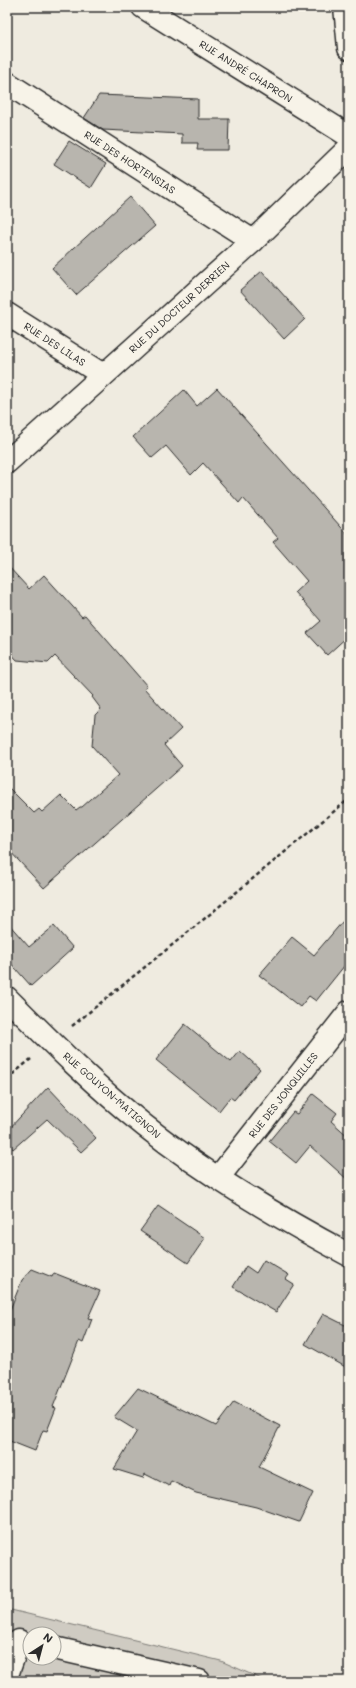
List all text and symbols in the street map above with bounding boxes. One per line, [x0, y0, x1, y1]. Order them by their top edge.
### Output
street label: RUE ANDRÉ CHAPRON [197, 37, 295, 105]
street label: RUE DES HORTENSIAS [82, 127, 179, 197]
street label: RUE DU DOCTEUR DERRIEN [126, 258, 232, 356]
street label: RUE DES LILAS [21, 319, 89, 369]
street label: RUE GOUYON-MATIGNON [60, 1049, 164, 1141]
street label: RUE DES JONQUILLES [245, 1049, 321, 1141]
north arrow [22, 1626, 62, 1666]
text: N [40, 1629, 56, 1646]

